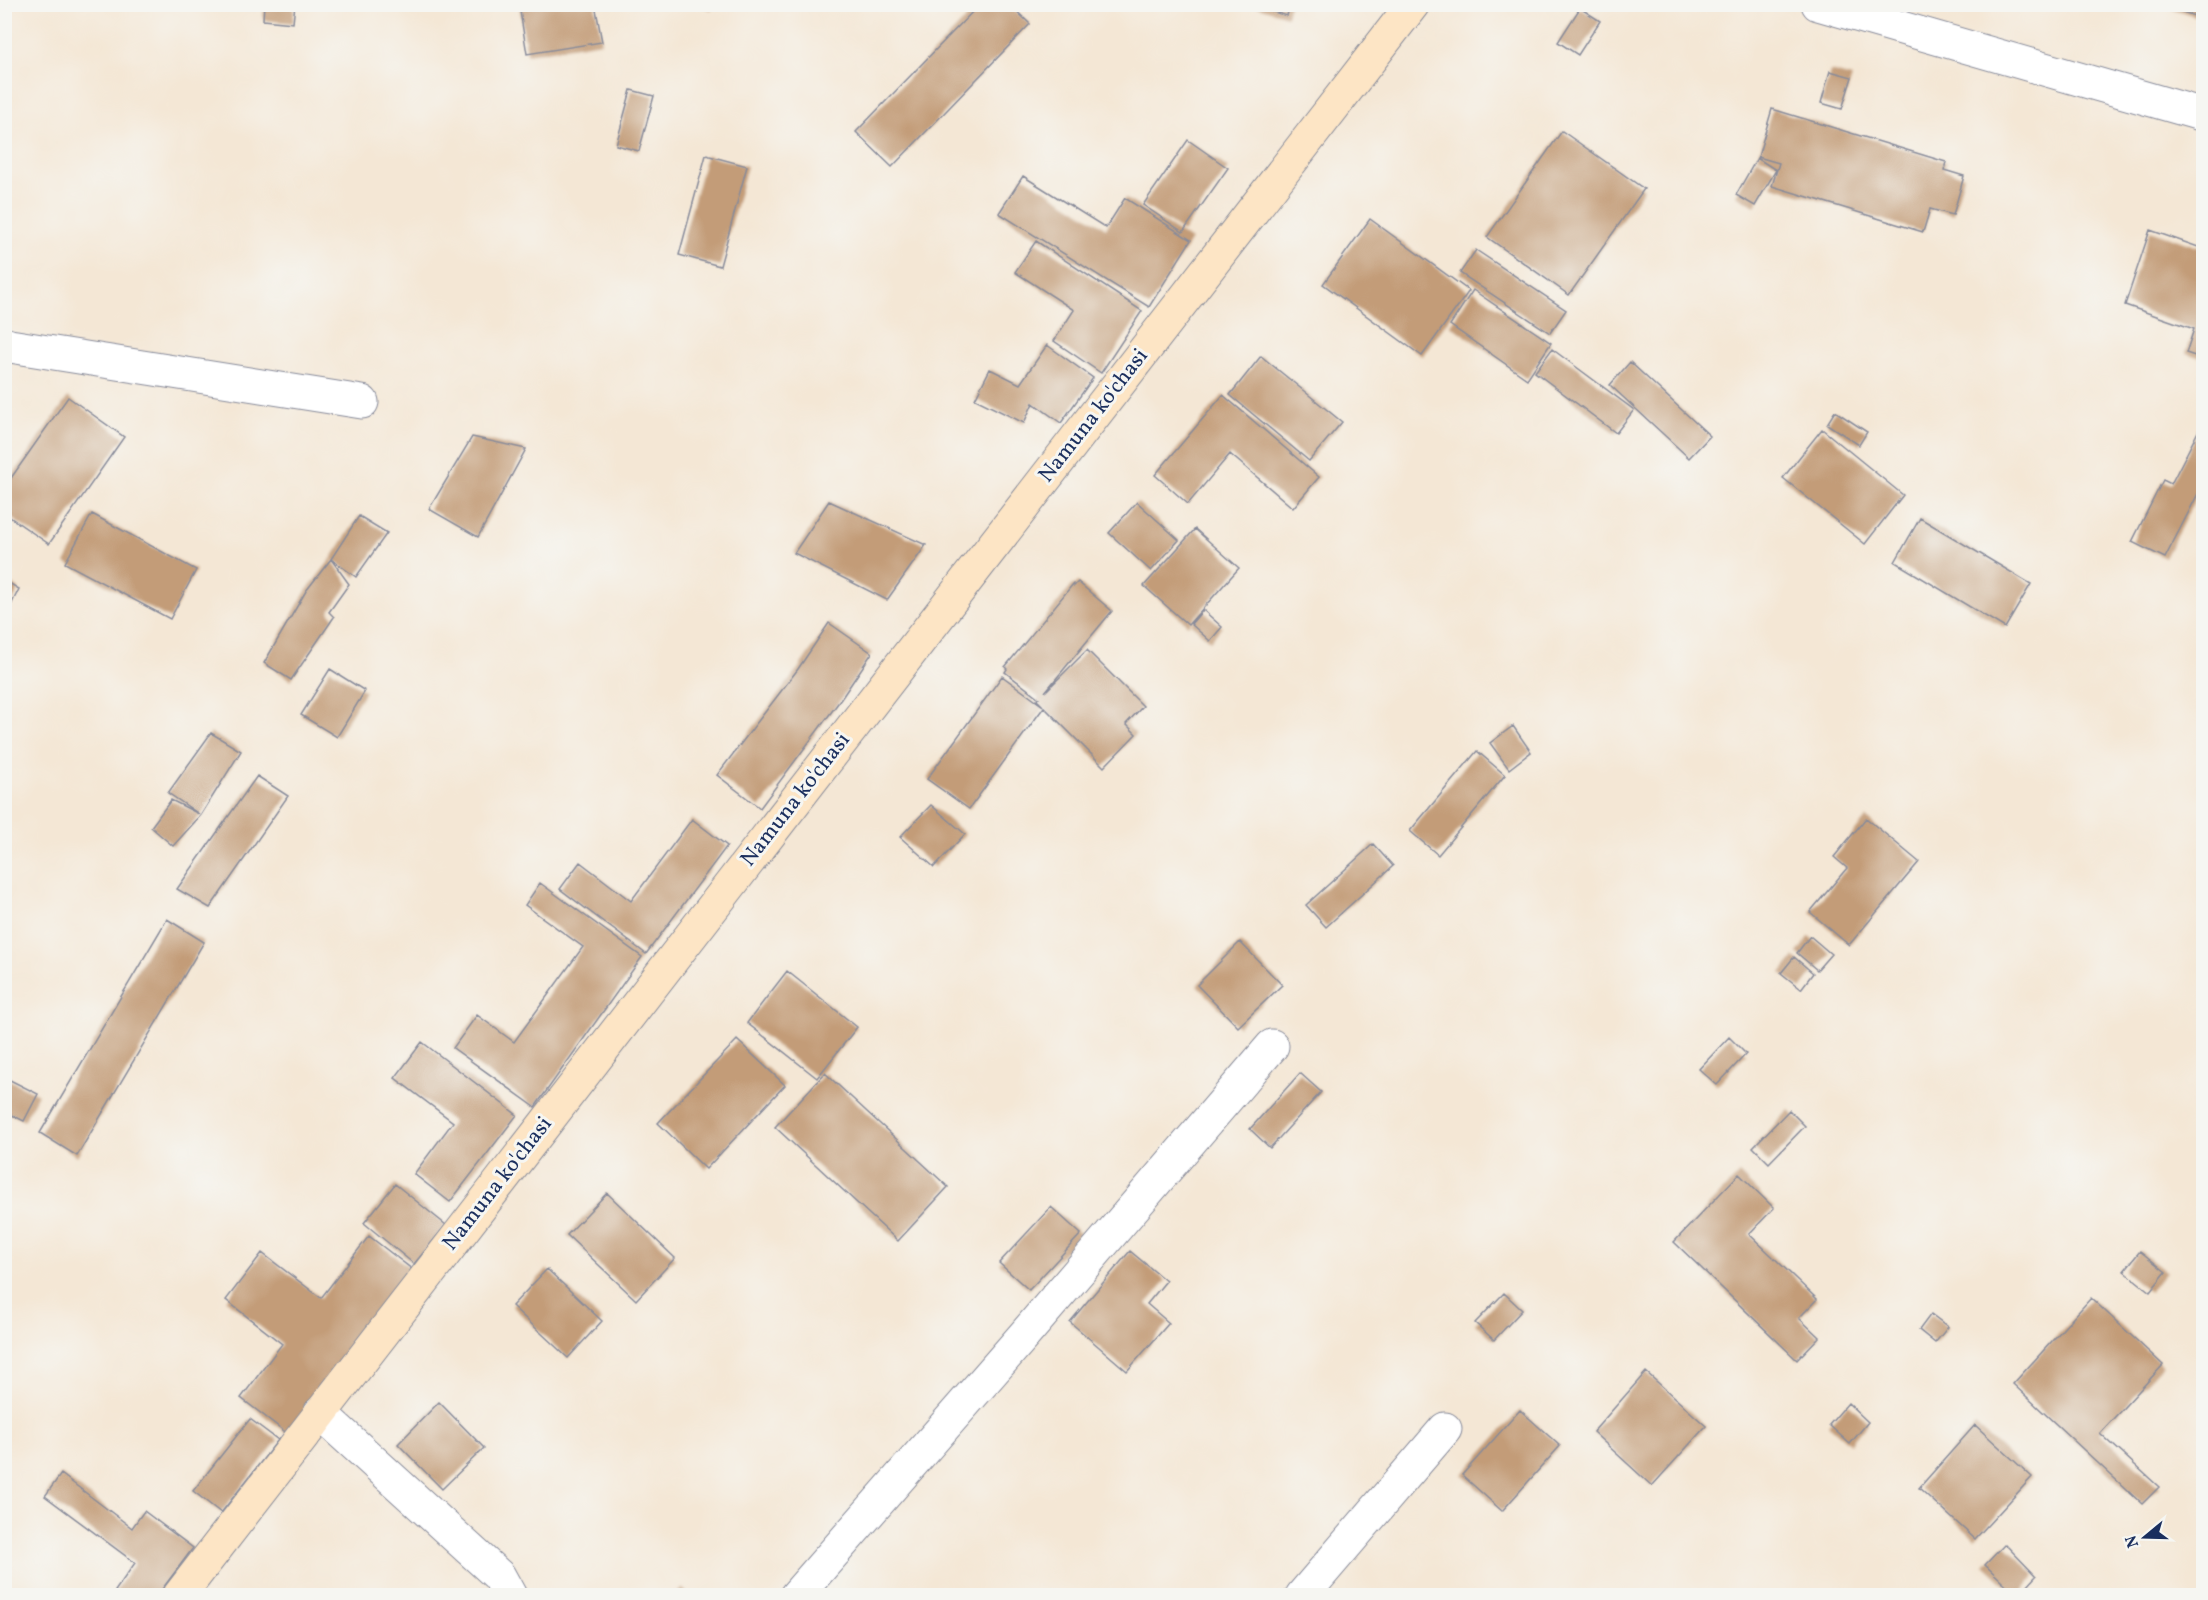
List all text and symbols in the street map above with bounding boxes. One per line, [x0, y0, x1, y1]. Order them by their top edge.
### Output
street label: Namuna ko'chasi [1032, 342, 1156, 490]
street label: Namuna ko'chasi [734, 726, 858, 874]
street label: Namuna ko'chasi [436, 1110, 560, 1258]
north arrow [2115, 1507, 2175, 1567]
text: N [2120, 1532, 2145, 1550]

